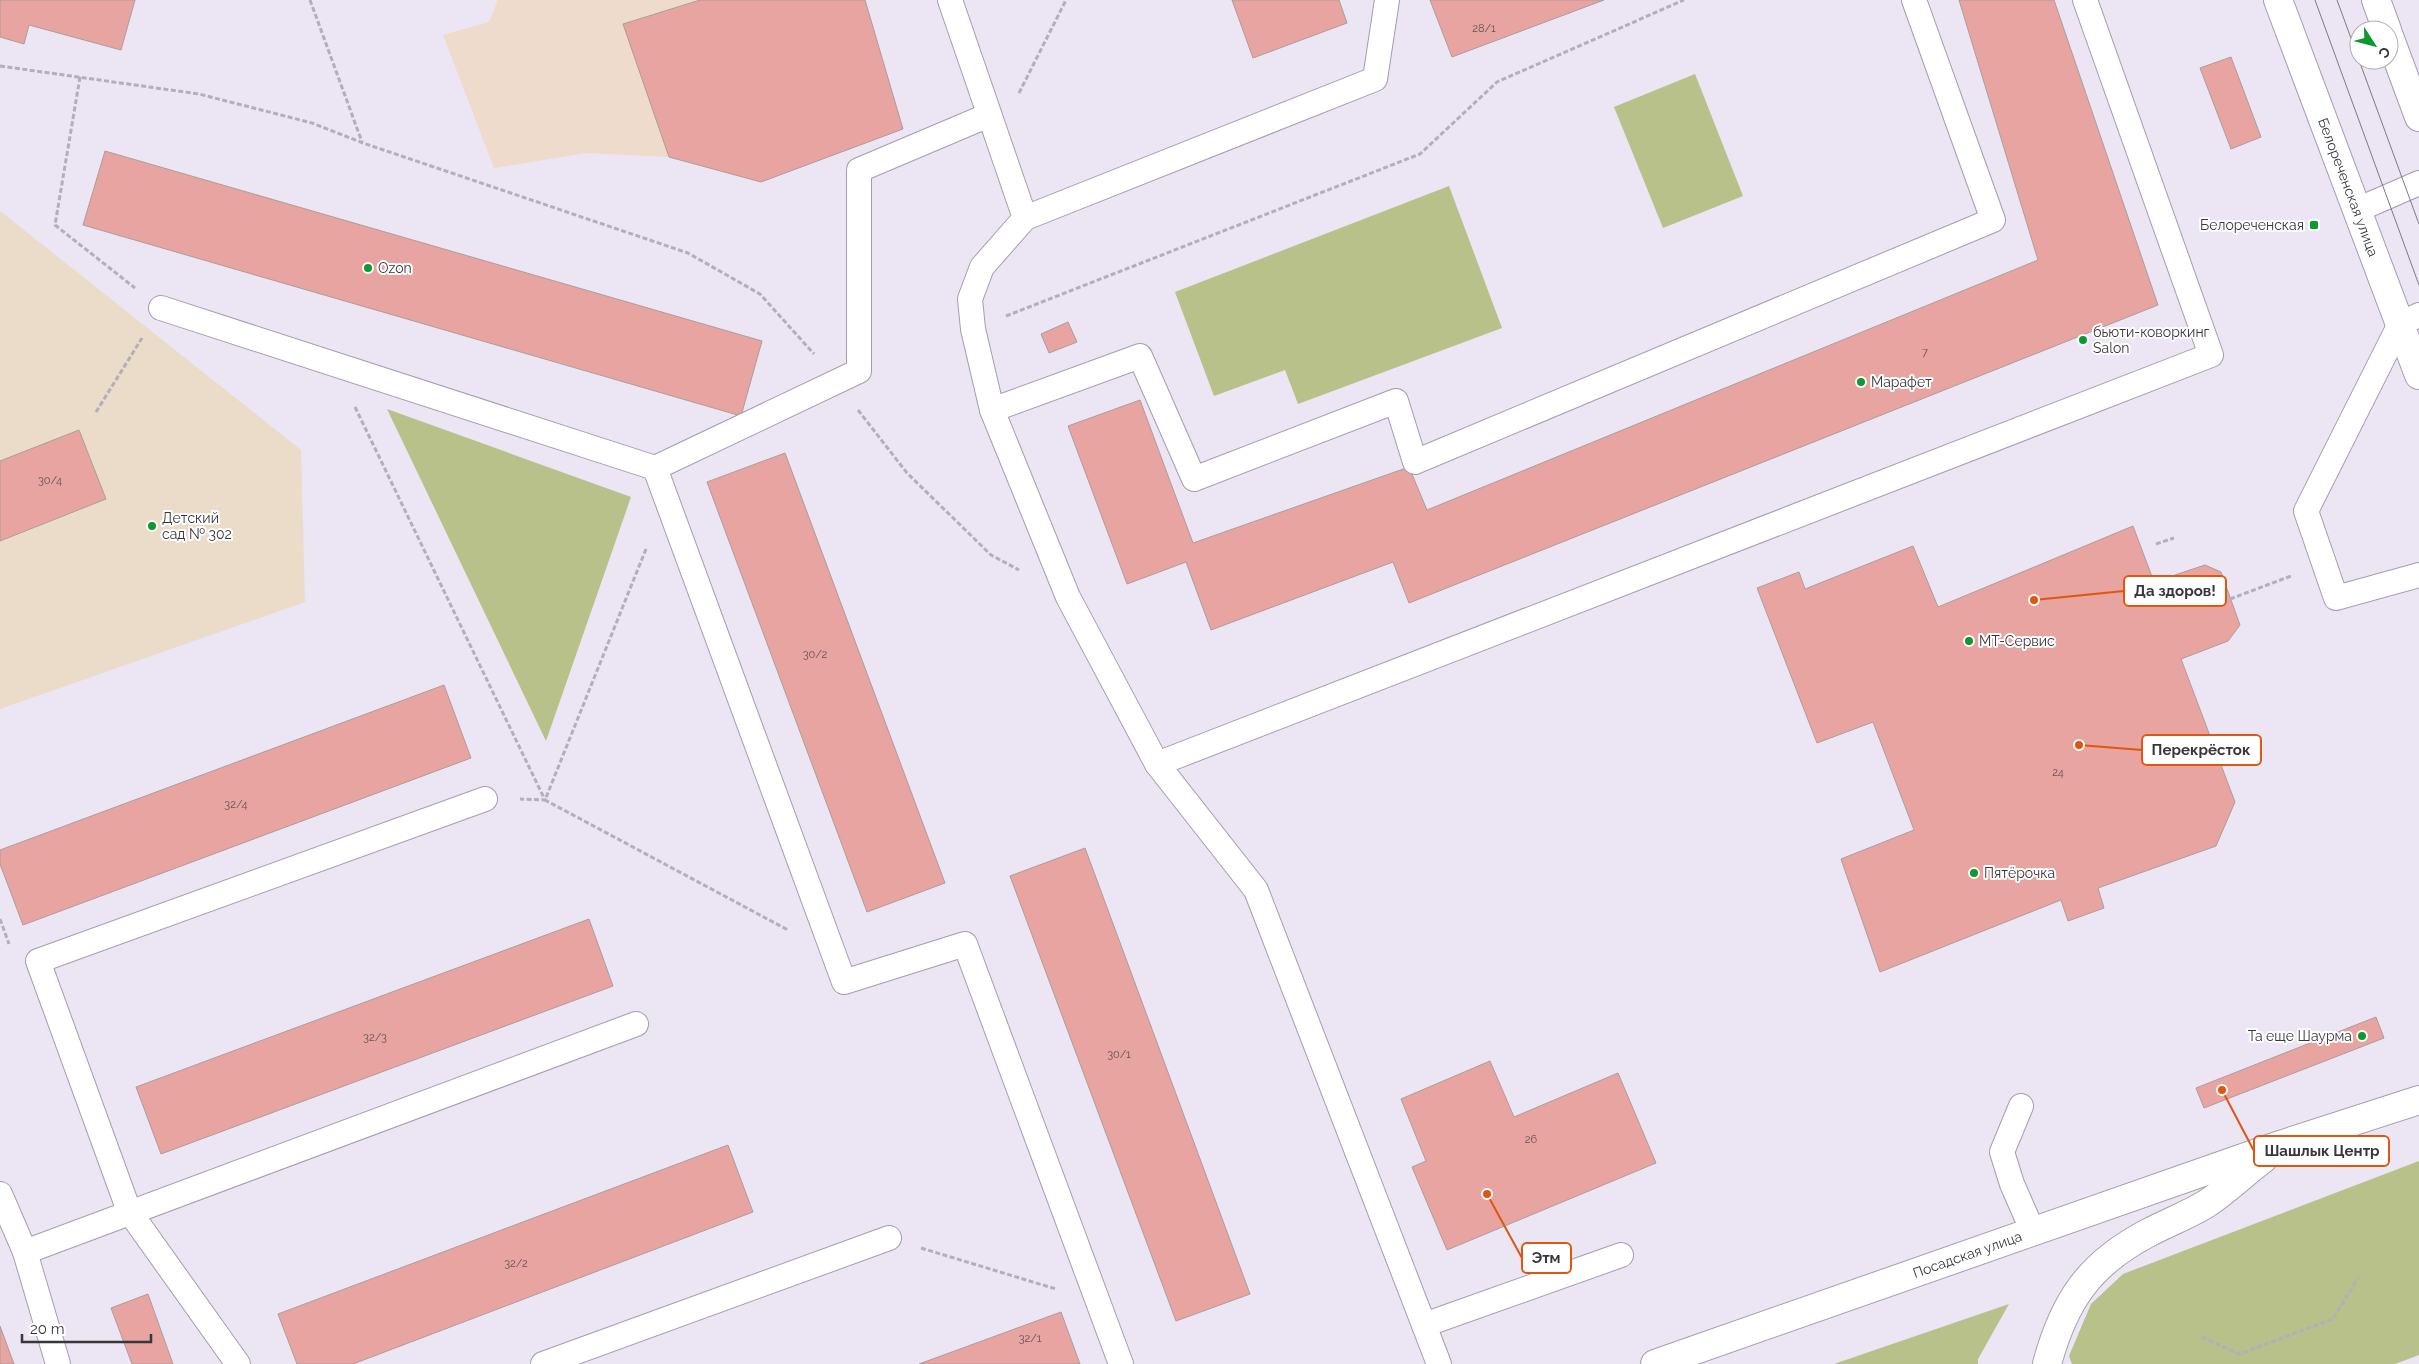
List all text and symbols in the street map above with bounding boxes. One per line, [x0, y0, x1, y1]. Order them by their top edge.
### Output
north arrow [2349, 20, 2399, 70]
house number: 28/1 [1472, 22, 1496, 35]
text: С [2375, 44, 2394, 62]
street label: Белореченская улица [2315, 116, 2382, 259]
place label: Белореченская [2200, 217, 2304, 233]
marker: Белореченская [2308, 219, 2320, 231]
place label: Ozon [378, 260, 412, 276]
marker: Ozon [362, 262, 374, 274]
place label: бьюти-коворкинг Salon [2093, 324, 2210, 356]
marker: бьюти-коворкинг Salon [2077, 334, 2089, 346]
house number: 7 [1922, 346, 1928, 359]
place label: Марафет [1871, 374, 1932, 390]
marker: Марафет [1855, 376, 1867, 388]
house number: 30/4 [38, 474, 62, 487]
place label: Детский сад № 302 [162, 510, 232, 542]
marker: Детский сад № 302 [146, 520, 158, 532]
callout: Да здоров! [2124, 576, 2226, 606]
text: Да здоров! [2134, 582, 2216, 600]
place label: МТ-Сервис [1979, 633, 2055, 649]
marker: МТ-Сервис [1963, 635, 1975, 647]
house number: 30/2 [803, 648, 828, 661]
callout: Перекрёсток [2142, 735, 2261, 765]
text: Перекрёсток [2152, 741, 2251, 759]
house number: 24 [2052, 766, 2064, 779]
house number: 32/4 [224, 798, 248, 811]
place label: Пятёрочка [1984, 865, 2055, 881]
marker: Пятёрочка [1968, 867, 1980, 879]
place label: Та еще Шаурма [2248, 1028, 2352, 1044]
marker: Та еще Шаурма [2356, 1030, 2368, 1042]
house number: 32/3 [363, 1031, 387, 1044]
house number: 30/1 [1107, 1048, 1131, 1061]
house number: 26 [1525, 1133, 1538, 1146]
callout: Шашлык Центр [2254, 1136, 2389, 1166]
text: Шашлык Центр [2264, 1142, 2380, 1160]
street label: Посадская улица [1911, 1228, 2024, 1281]
callout: Этм [1522, 1243, 1571, 1273]
text: Этм [1531, 1249, 1561, 1267]
house number: 32/2 [504, 1257, 528, 1270]
scale bar [22, 1312, 151, 1344]
text: 20 m [30, 1320, 65, 1338]
house number: 32/1 [1019, 1332, 1042, 1345]

